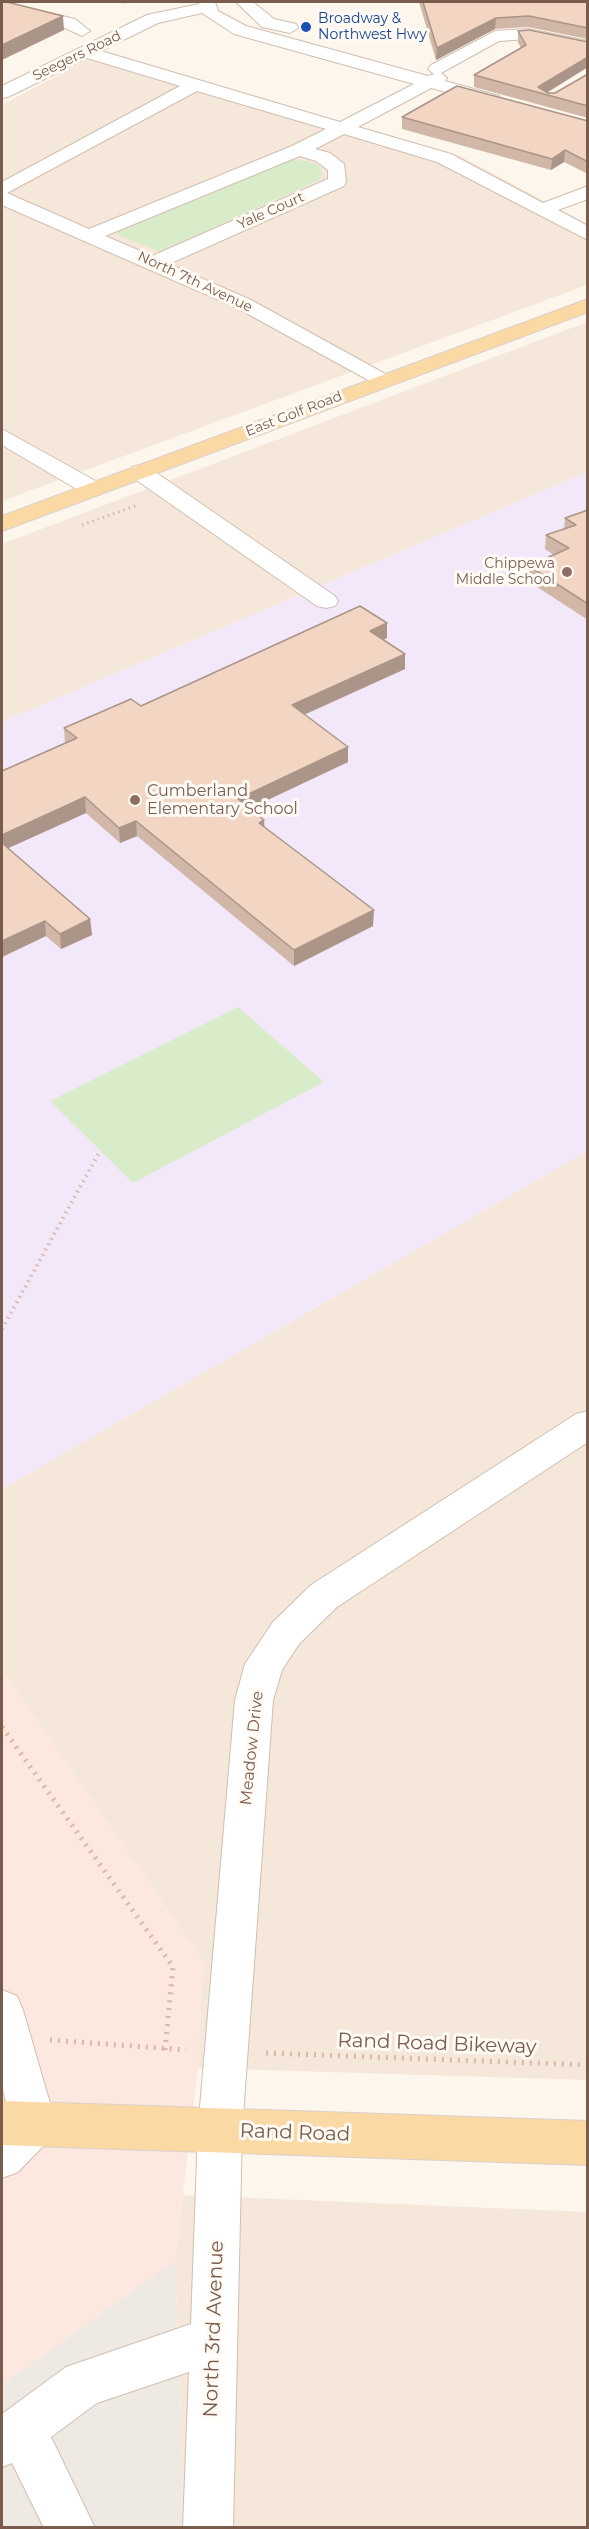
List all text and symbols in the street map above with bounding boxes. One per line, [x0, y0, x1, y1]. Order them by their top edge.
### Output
place label: Broadway & Northwest Hwy [318, 11, 427, 44]
marker: Broadway & Northwest Hwy [299, 20, 313, 34]
street label: Seegers Road [30, 27, 124, 85]
street label: Yale Court [235, 189, 307, 233]
street label: North 7th Avenue [135, 248, 255, 316]
street label: East Golf Road [243, 388, 345, 440]
place label: Chippewa Middle School [456, 556, 555, 588]
marker: Chippewa Middle School [560, 565, 574, 579]
place label: Cumberland Elementary School [147, 781, 298, 819]
marker: Cumberland Elementary School [128, 793, 142, 807]
street label: Meadow Drive [236, 1690, 268, 1806]
street label: Rand Road Bikeway [337, 2029, 537, 2059]
street label: Rand Road [239, 2119, 351, 2147]
street label: North 3rd Avenue [199, 2240, 229, 2418]

